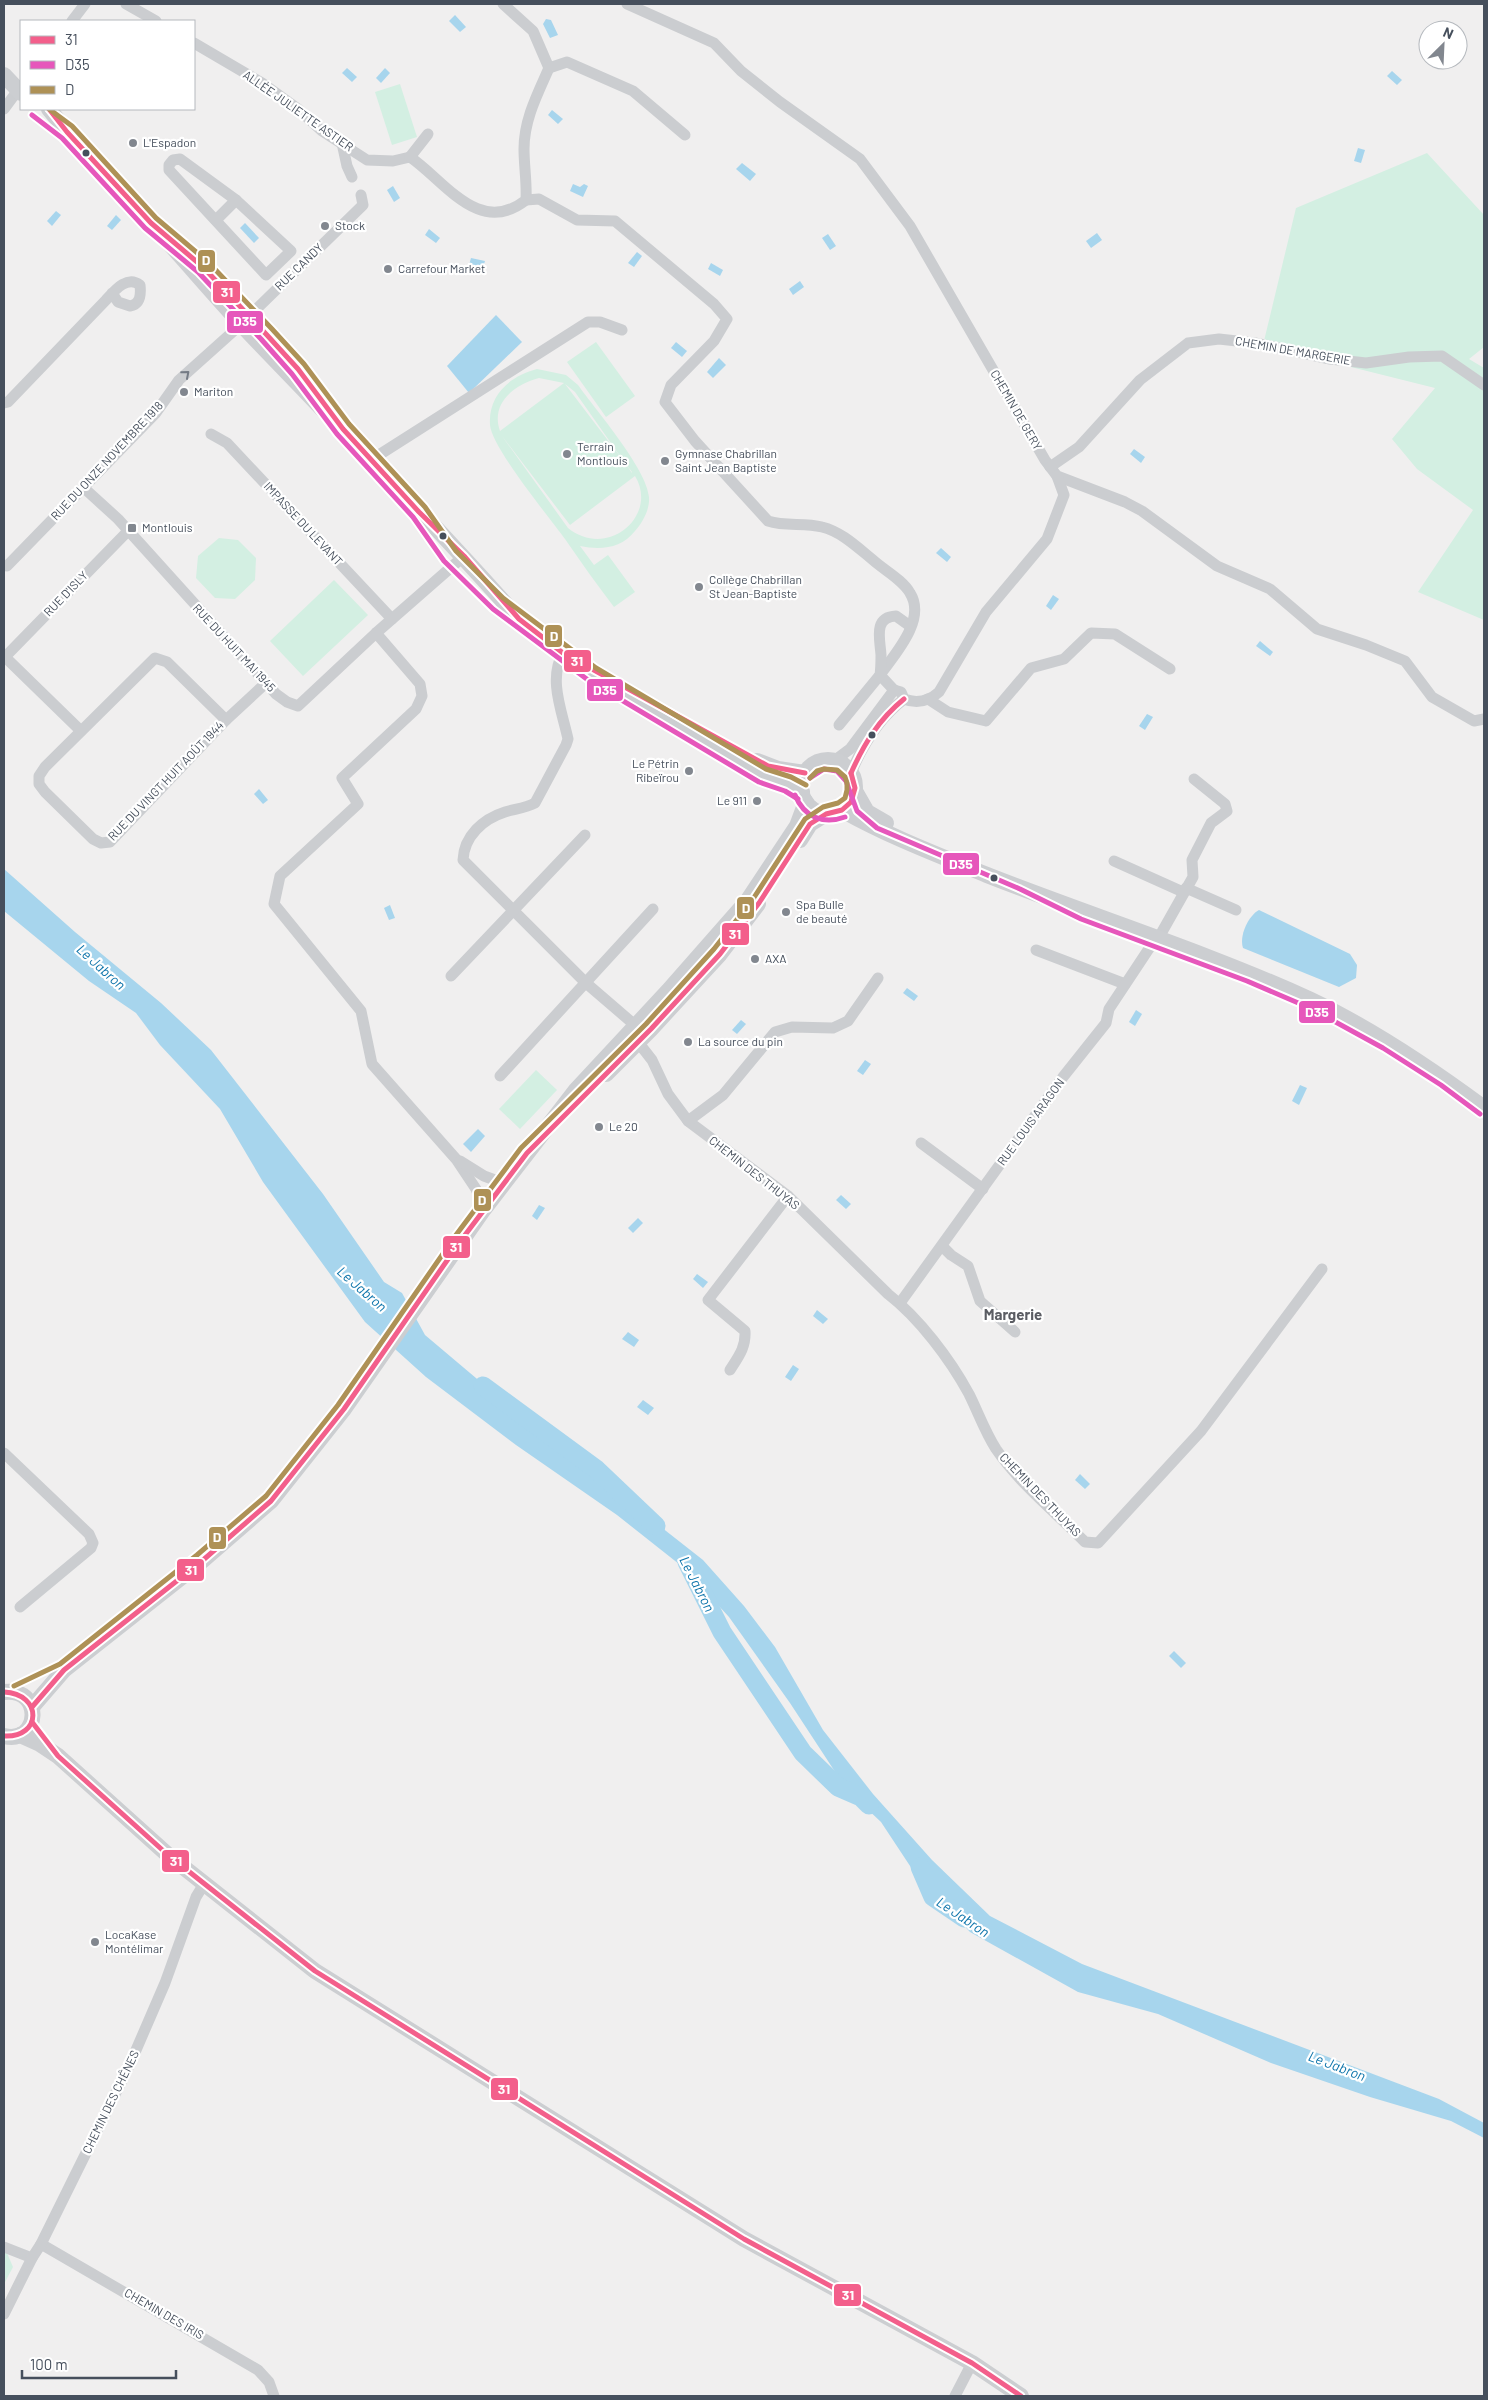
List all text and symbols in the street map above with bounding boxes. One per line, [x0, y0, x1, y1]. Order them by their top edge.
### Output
legend [20, 20, 195, 110]
north arrow [1418, 20, 1468, 70]
text: N [1441, 23, 1456, 42]
text: 31 [65, 30, 78, 48]
text: D35 [65, 55, 90, 73]
street label: ALLÉE JULIETTE ASTIER [241, 67, 356, 154]
text: D [65, 80, 74, 98]
place label: L'Espadon [143, 135, 196, 149]
marker: L'Espadon [127, 137, 139, 149]
unlabelled marker [81, 148, 91, 158]
place label: Stock [335, 218, 365, 232]
marker: Stock [319, 220, 331, 232]
street label: RUE CANDY [271, 240, 325, 293]
line badge: D [197, 249, 216, 273]
text: D [202, 251, 211, 268]
place label: Carrefour Market [398, 261, 485, 275]
marker: Carrefour Market [382, 263, 394, 275]
line badge: 31 [212, 280, 241, 304]
text: 31 [221, 283, 233, 300]
line badge: D35 [226, 310, 264, 334]
text: D35 [233, 312, 257, 329]
street label: CHEMIN DE MARGERIE [1234, 333, 1352, 367]
street label: CHEMIN DE GERY [988, 367, 1046, 452]
one-way arrow [181, 371, 190, 380]
place label: Mariton [194, 384, 233, 398]
marker: Mariton [178, 386, 190, 398]
street label: RUE DU ONZE NOVEMBRE 1918 [47, 398, 165, 523]
place label: Terrain Montlouis [577, 439, 628, 467]
place label: Gymnase Chabrillan Saint Jean Baptiste [675, 446, 777, 474]
marker: Terrain Montlouis [561, 448, 573, 460]
marker: Gymnase Chabrillan Saint Jean Baptiste [659, 455, 671, 467]
street label: IMPASSE DU LEVANT [261, 479, 346, 568]
place label: Montlouis [142, 520, 193, 534]
marker: Montlouis [126, 522, 138, 534]
unlabelled marker [438, 531, 448, 541]
street label: RUE D'ISLY [40, 568, 90, 619]
place label: Collège Chabrillan St Jean-Baptiste [709, 572, 802, 600]
marker: Collège Chabrillan St Jean-Baptiste [693, 581, 705, 593]
street label: RUE DU HUIT MAI 1945 [190, 601, 279, 694]
line badge: D [544, 624, 563, 648]
text: D [550, 627, 559, 644]
line badge: 31 [563, 649, 592, 673]
text: 31 [571, 652, 583, 669]
line badge: D35 [586, 678, 624, 702]
text: D35 [593, 681, 617, 698]
street label: RUE DU VINGT HUIT AOÛT 1944 [105, 718, 226, 843]
unlabelled marker [867, 730, 877, 740]
place label: Le Pétrin Ribeïrou [632, 756, 679, 784]
marker: Le Pétrin Ribeïrou [683, 765, 695, 777]
place label: Le 911 [717, 793, 747, 807]
marker: Le 911 [751, 795, 763, 807]
line badge: D35 [942, 852, 980, 876]
text: D35 [949, 855, 973, 872]
unlabelled marker [989, 873, 999, 883]
line badge: D [736, 896, 755, 920]
place label: Spa Bulle de beauté [796, 897, 847, 925]
text: D [742, 899, 751, 916]
marker: Spa Bulle de beauté [780, 906, 792, 918]
line badge: 31 [721, 922, 750, 946]
text: 31 [729, 925, 741, 942]
water label: Le Jabron [73, 940, 129, 993]
place label: AXA [765, 951, 787, 965]
marker: AXA [749, 953, 761, 965]
line badge: D35 [1298, 1000, 1336, 1024]
text: D35 [1305, 1003, 1329, 1020]
place label: La source du pin [698, 1034, 783, 1048]
marker: La source du pin [682, 1036, 694, 1048]
street label: RUE LOUIS ARAGON [994, 1075, 1067, 1168]
place label: Le 20 [609, 1119, 638, 1133]
marker: Le 20 [593, 1121, 605, 1133]
street label: CHEMIN DES THUYAS [707, 1133, 803, 1212]
line badge: D [473, 1188, 492, 1212]
text: D [478, 1191, 487, 1208]
line badge: 31 [442, 1235, 471, 1259]
text: 31 [450, 1238, 462, 1255]
water label: Le Jabron [334, 1263, 391, 1315]
district label: Margerie [984, 1305, 1042, 1323]
street label: CHEMIN DES THUYAS [997, 1450, 1084, 1539]
line badge: D [208, 1526, 227, 1550]
text: D [213, 1528, 222, 1545]
water label: Le Jabron [676, 1553, 719, 1614]
line badge: 31 [176, 1558, 205, 1582]
text: 31 [185, 1561, 197, 1578]
line badge: 31 [161, 1849, 190, 1873]
text: 31 [170, 1852, 182, 1869]
water label: Le Jabron [934, 1893, 993, 1940]
place label: LocaKase Montélimar [105, 1927, 164, 1955]
marker: LocaKase Montélimar [89, 1936, 101, 1948]
water label: Le Jabron [1306, 2047, 1368, 2084]
street label: CHEMIN DES CHÊNES [79, 2048, 141, 2156]
line badge: 31 [490, 2077, 519, 2101]
text: 31 [498, 2080, 510, 2097]
line badge: 31 [833, 2283, 862, 2307]
street label: CHEMIN DES IRIS [122, 2285, 207, 2342]
text: 31 [842, 2286, 854, 2303]
scale bar [22, 2348, 176, 2380]
text: 100 m [30, 2355, 68, 2373]

